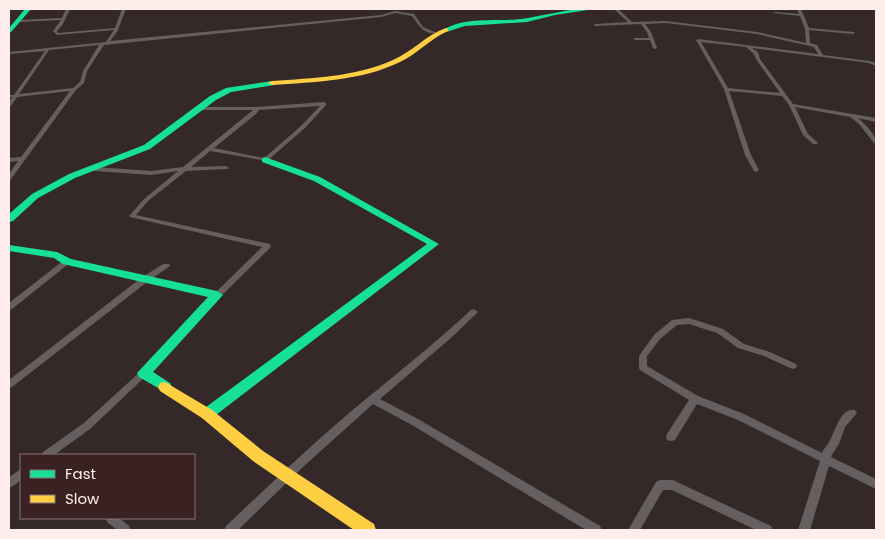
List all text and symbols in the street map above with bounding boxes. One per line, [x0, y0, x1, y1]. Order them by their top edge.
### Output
legend [20, 454, 195, 519]
text: Fast [65, 463, 96, 484]
text: Slow [65, 488, 100, 509]

